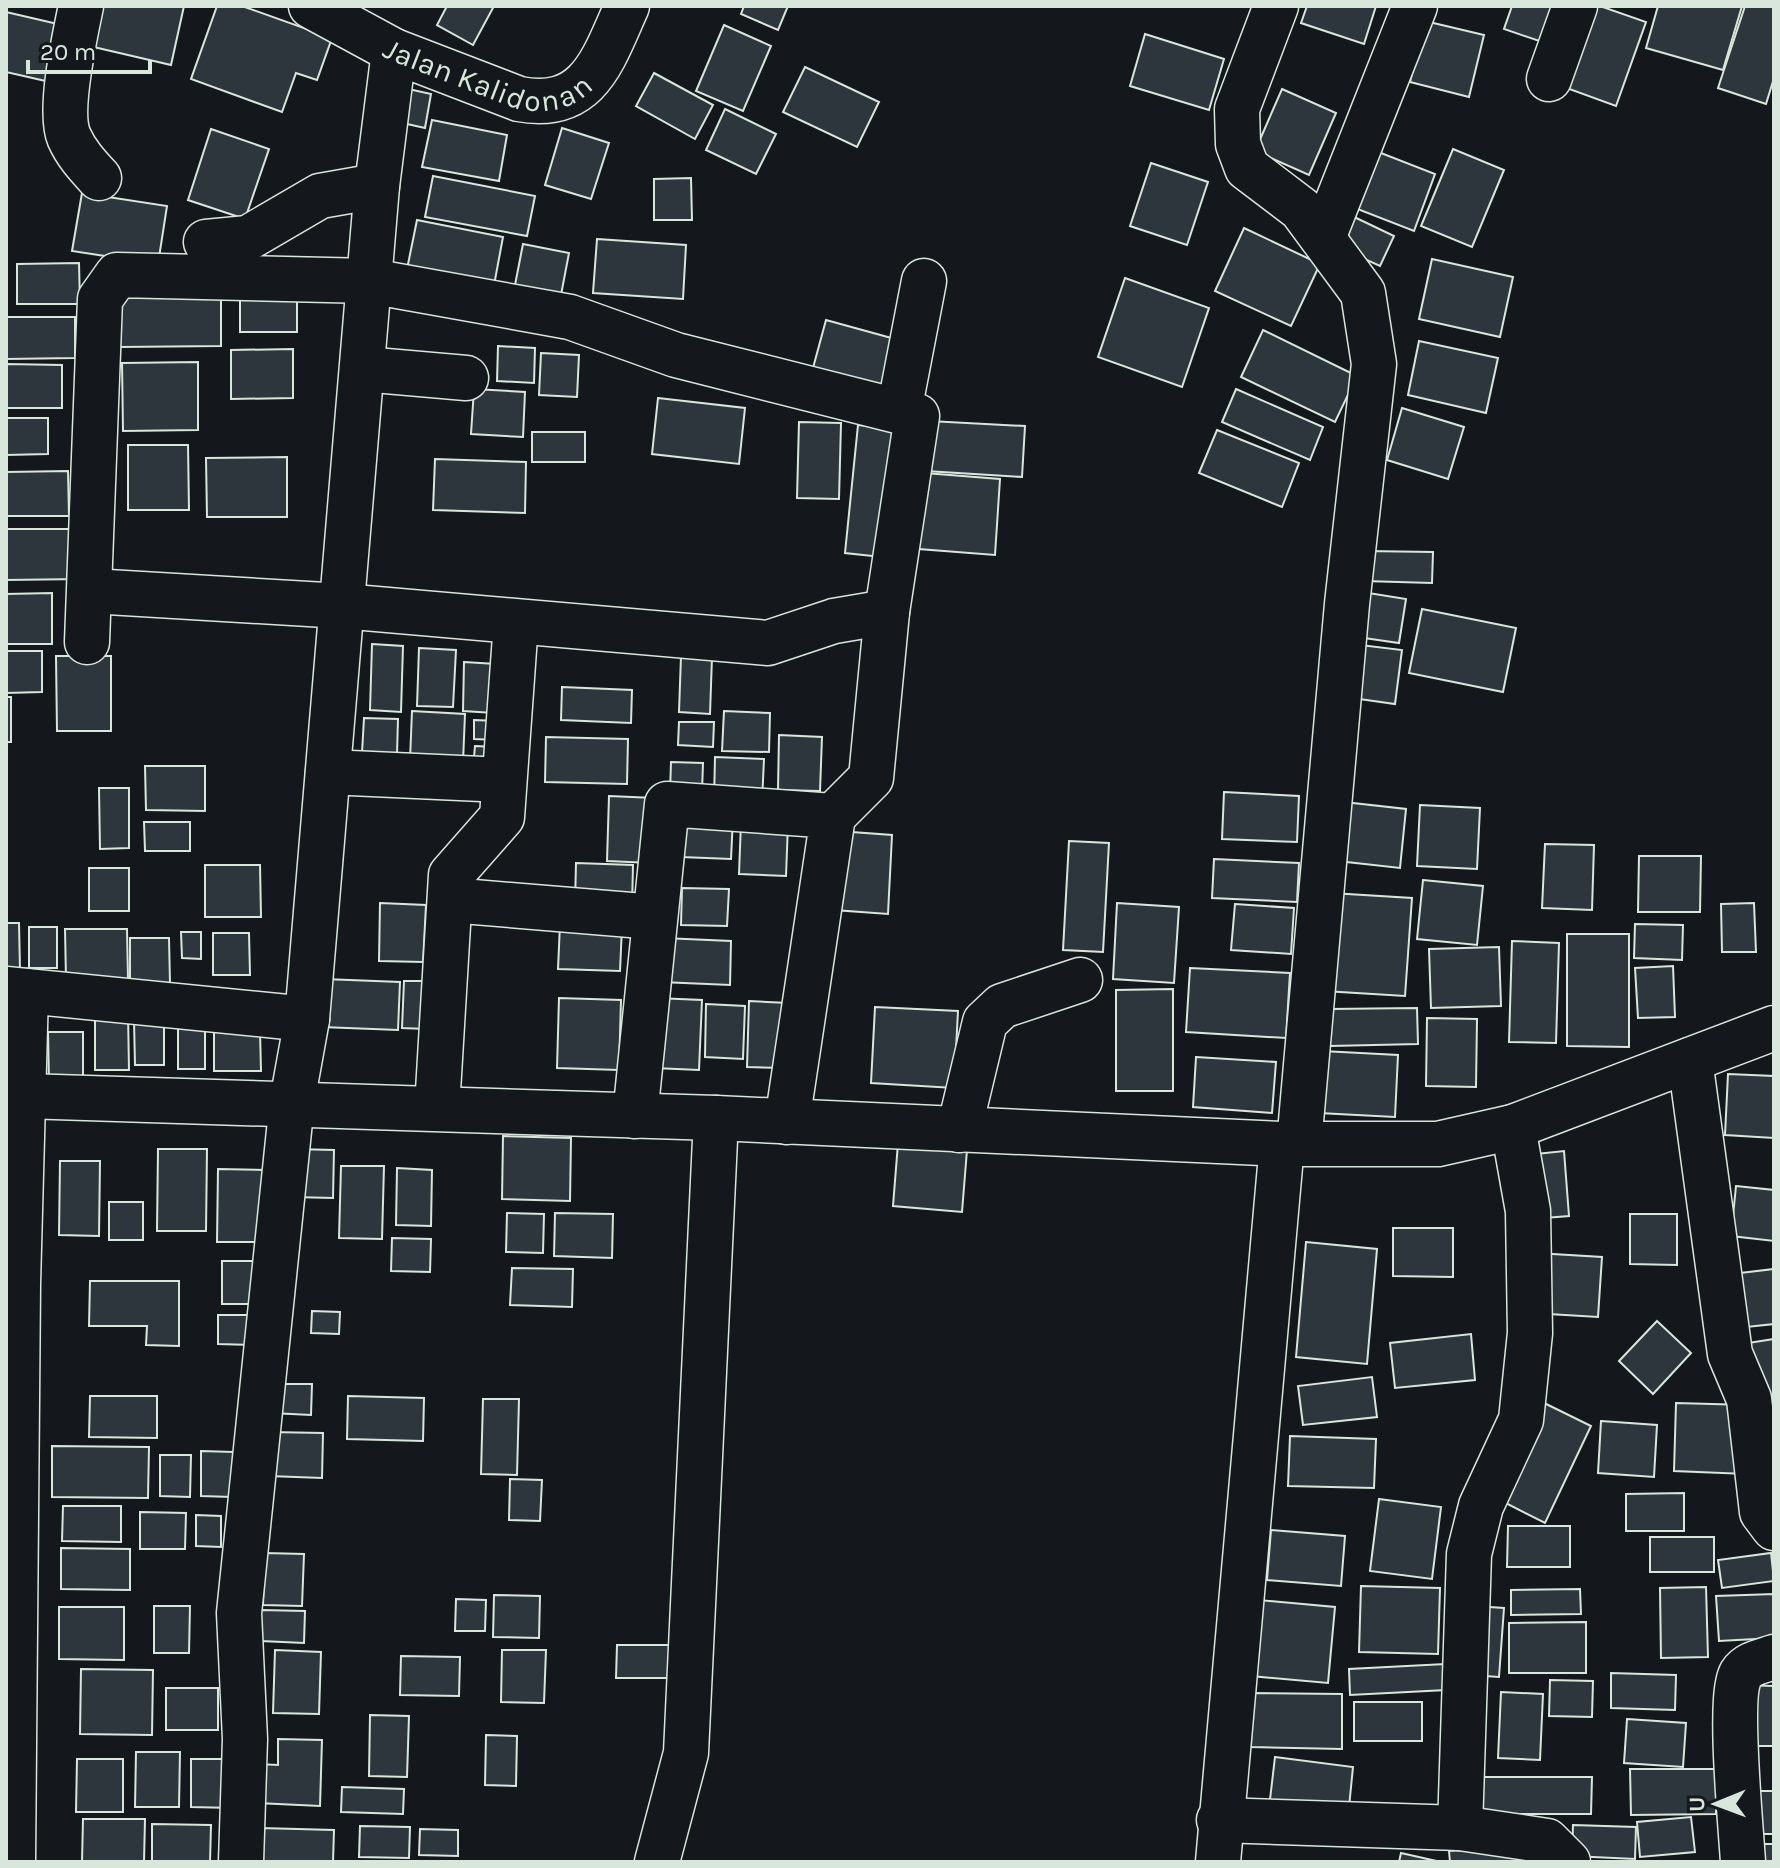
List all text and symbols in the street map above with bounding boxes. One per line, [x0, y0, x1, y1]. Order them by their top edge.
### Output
scale bar [28, 24, 150, 74]
street label: Jalan Kalidonan [377, 31, 600, 119]
text: 20 m [40, 38, 96, 66]
north arrow [1676, 1764, 1756, 1844]
text: U [1684, 1797, 1710, 1812]

